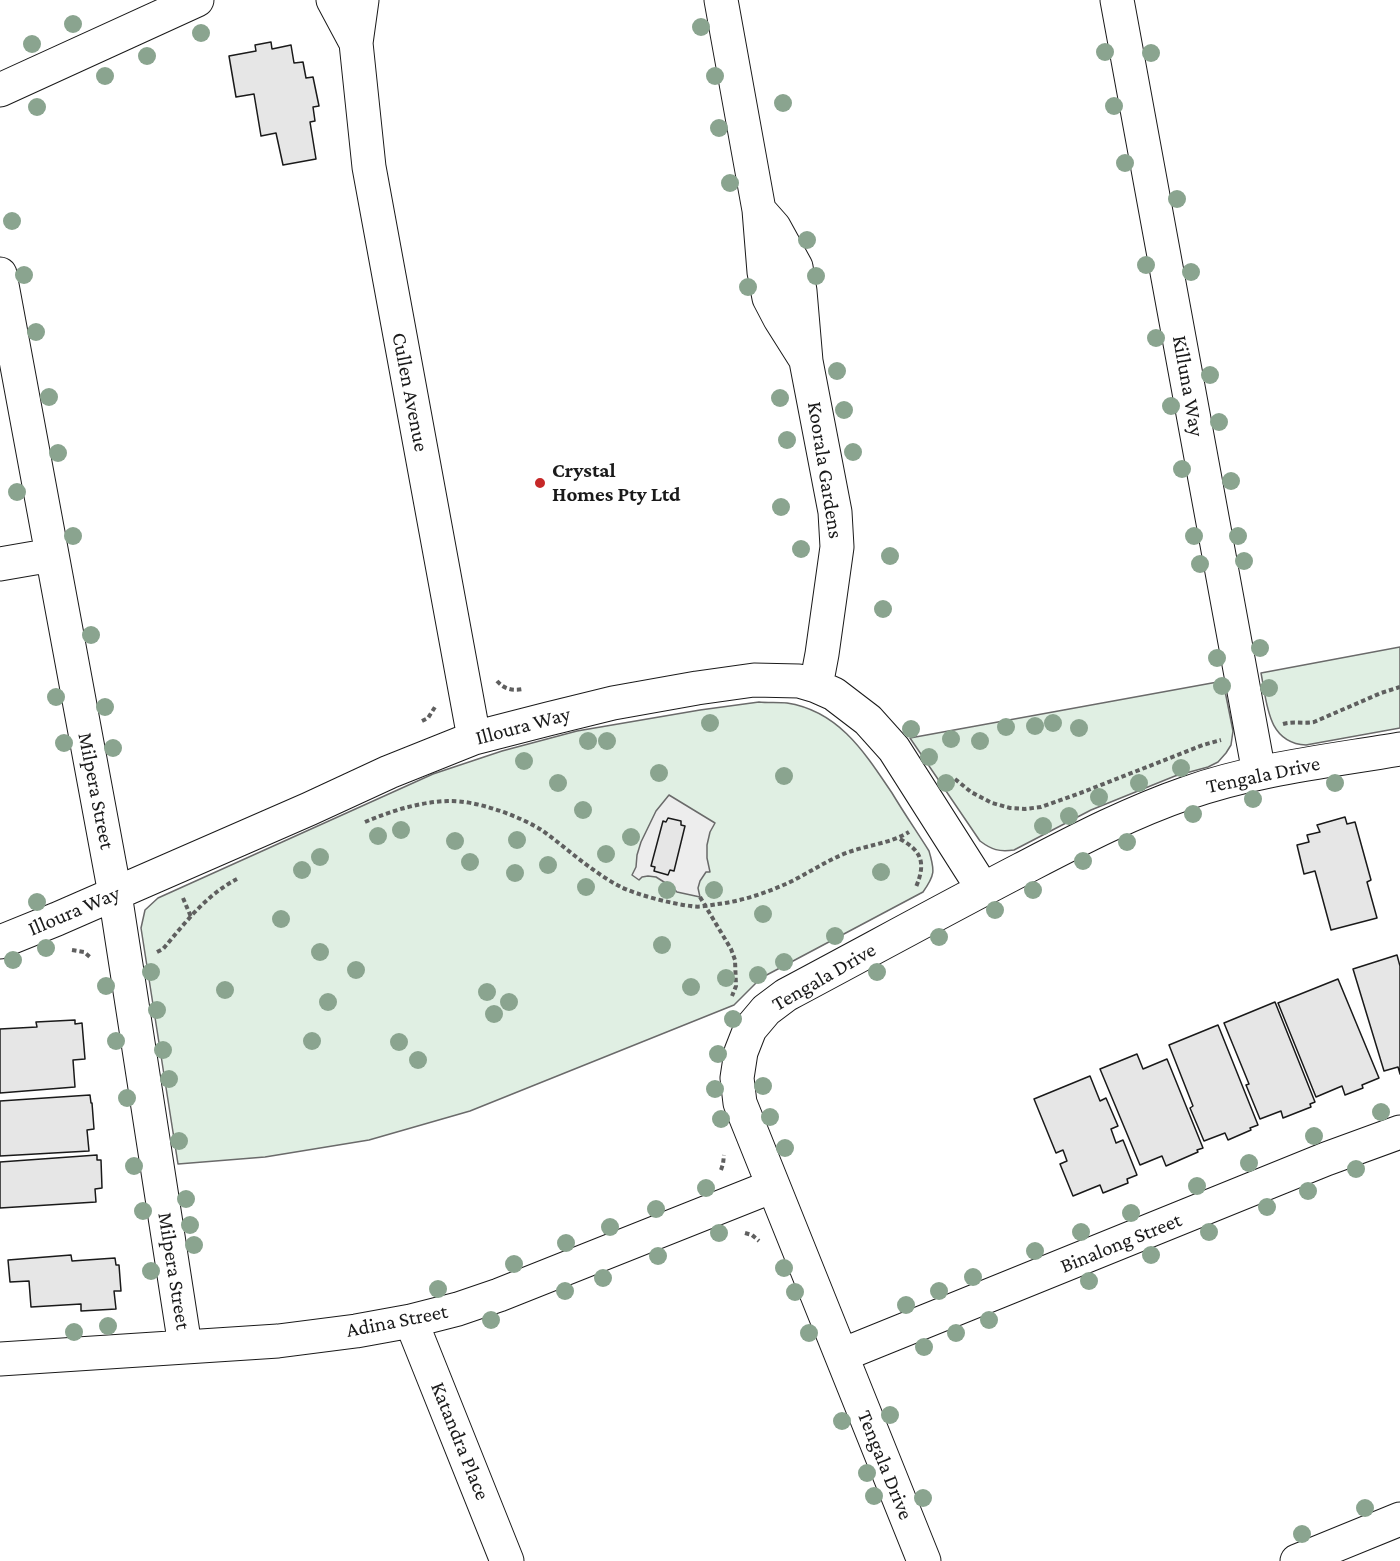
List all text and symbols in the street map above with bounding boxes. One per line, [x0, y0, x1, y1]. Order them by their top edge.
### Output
street label: Cullen Avenue [386, 330, 434, 454]
street label: Killuna Way [1167, 333, 1209, 439]
street label: Koorala Gardens [802, 400, 848, 540]
place label: Crystal Homes Pty Ltd [552, 458, 681, 508]
marker: Crystal Homes Pty Ltd [533, 476, 547, 490]
street label: Illoura Way [473, 701, 573, 751]
street label: Milpera Street [72, 730, 120, 852]
street label: Tengala Drive [1204, 751, 1322, 799]
street label: Illoura Way [24, 880, 124, 942]
street label: Tengala Drive [768, 937, 880, 1017]
street label: Binalong Street [1057, 1207, 1185, 1279]
street label: Milpera Street [152, 1210, 196, 1332]
street label: Adina Street [344, 1299, 450, 1343]
street label: Katandra Place [425, 1378, 495, 1504]
street label: Tengala Drive [852, 1407, 918, 1523]

